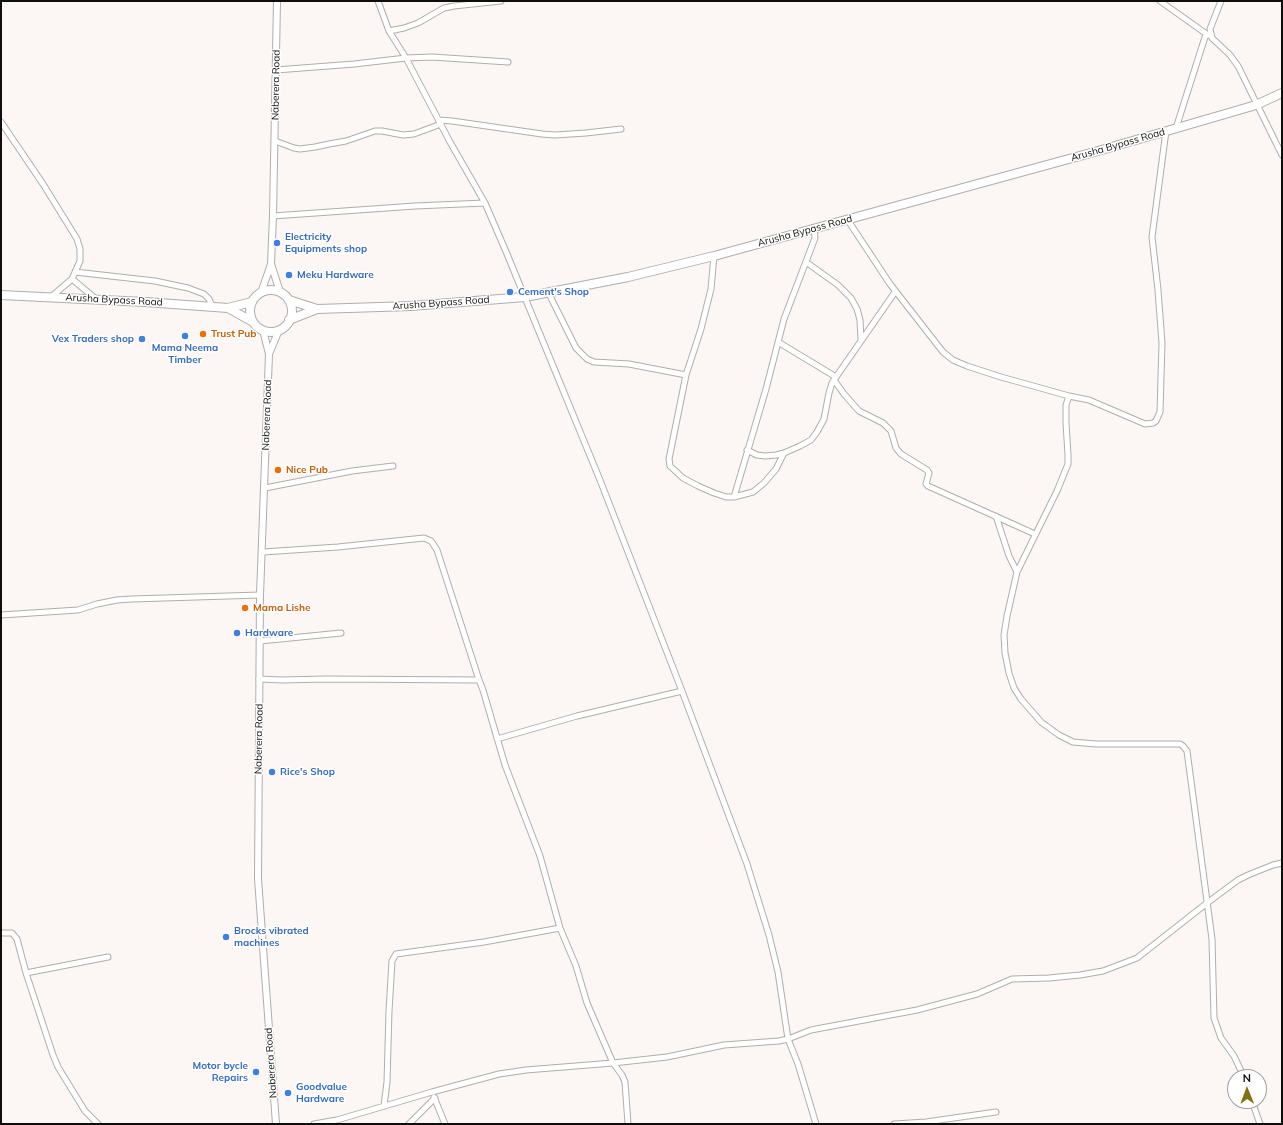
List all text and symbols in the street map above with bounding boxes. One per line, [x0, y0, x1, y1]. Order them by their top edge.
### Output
street label: Naberera Road [269, 50, 283, 120]
street label: Arusha Bypass Road [1070, 126, 1166, 164]
street label: Arusha Bypass Road [756, 213, 854, 249]
place label: Electricity Equipments shop [285, 231, 367, 254]
marker: Electricity Equipments shop [272, 238, 282, 248]
place label: Meku Hardware [297, 269, 374, 281]
marker: Meku Hardware [284, 270, 294, 280]
place label: Cement's Shop [518, 286, 589, 298]
marker: Cement's Shop [505, 287, 515, 297]
street label: Arusha Bypass Road [65, 291, 163, 309]
street label: Arusha Bypass Road [392, 294, 490, 312]
place label: Trust Pub [211, 328, 257, 340]
marker: Trust Pub [198, 329, 208, 339]
marker: Mama Neema Timber [180, 331, 190, 341]
place label: Vex Traders shop [52, 333, 134, 345]
marker: Vex Traders shop [137, 334, 147, 344]
place label: Mama Neema Timber [152, 342, 218, 366]
street label: Naberera Road [260, 380, 274, 450]
place label: Nice Pub [286, 464, 328, 476]
marker: Nice Pub [273, 465, 283, 475]
place label: Mama Lishe [253, 602, 311, 614]
marker: Mama Lishe [240, 603, 250, 613]
place label: Hardware [245, 627, 293, 639]
marker: Hardware [232, 628, 242, 638]
street label: Naberera Road [252, 704, 266, 774]
place label: Rice's Shop [280, 766, 335, 778]
marker: Rice's Shop [267, 767, 277, 777]
place label: Brocks vibrated machines [234, 925, 309, 948]
marker: Brocks vibrated machines [221, 932, 231, 942]
street label: Naberera Road [263, 1027, 279, 1099]
place label: Motor bycle Repairs [193, 1060, 248, 1084]
marker: Motor bycle Repairs [251, 1067, 261, 1077]
north arrow [1227, 1069, 1267, 1109]
text: N [1243, 1071, 1251, 1085]
place label: Goodvalue Hardware [296, 1081, 347, 1104]
marker: Goodvalue Hardware [283, 1088, 293, 1098]

